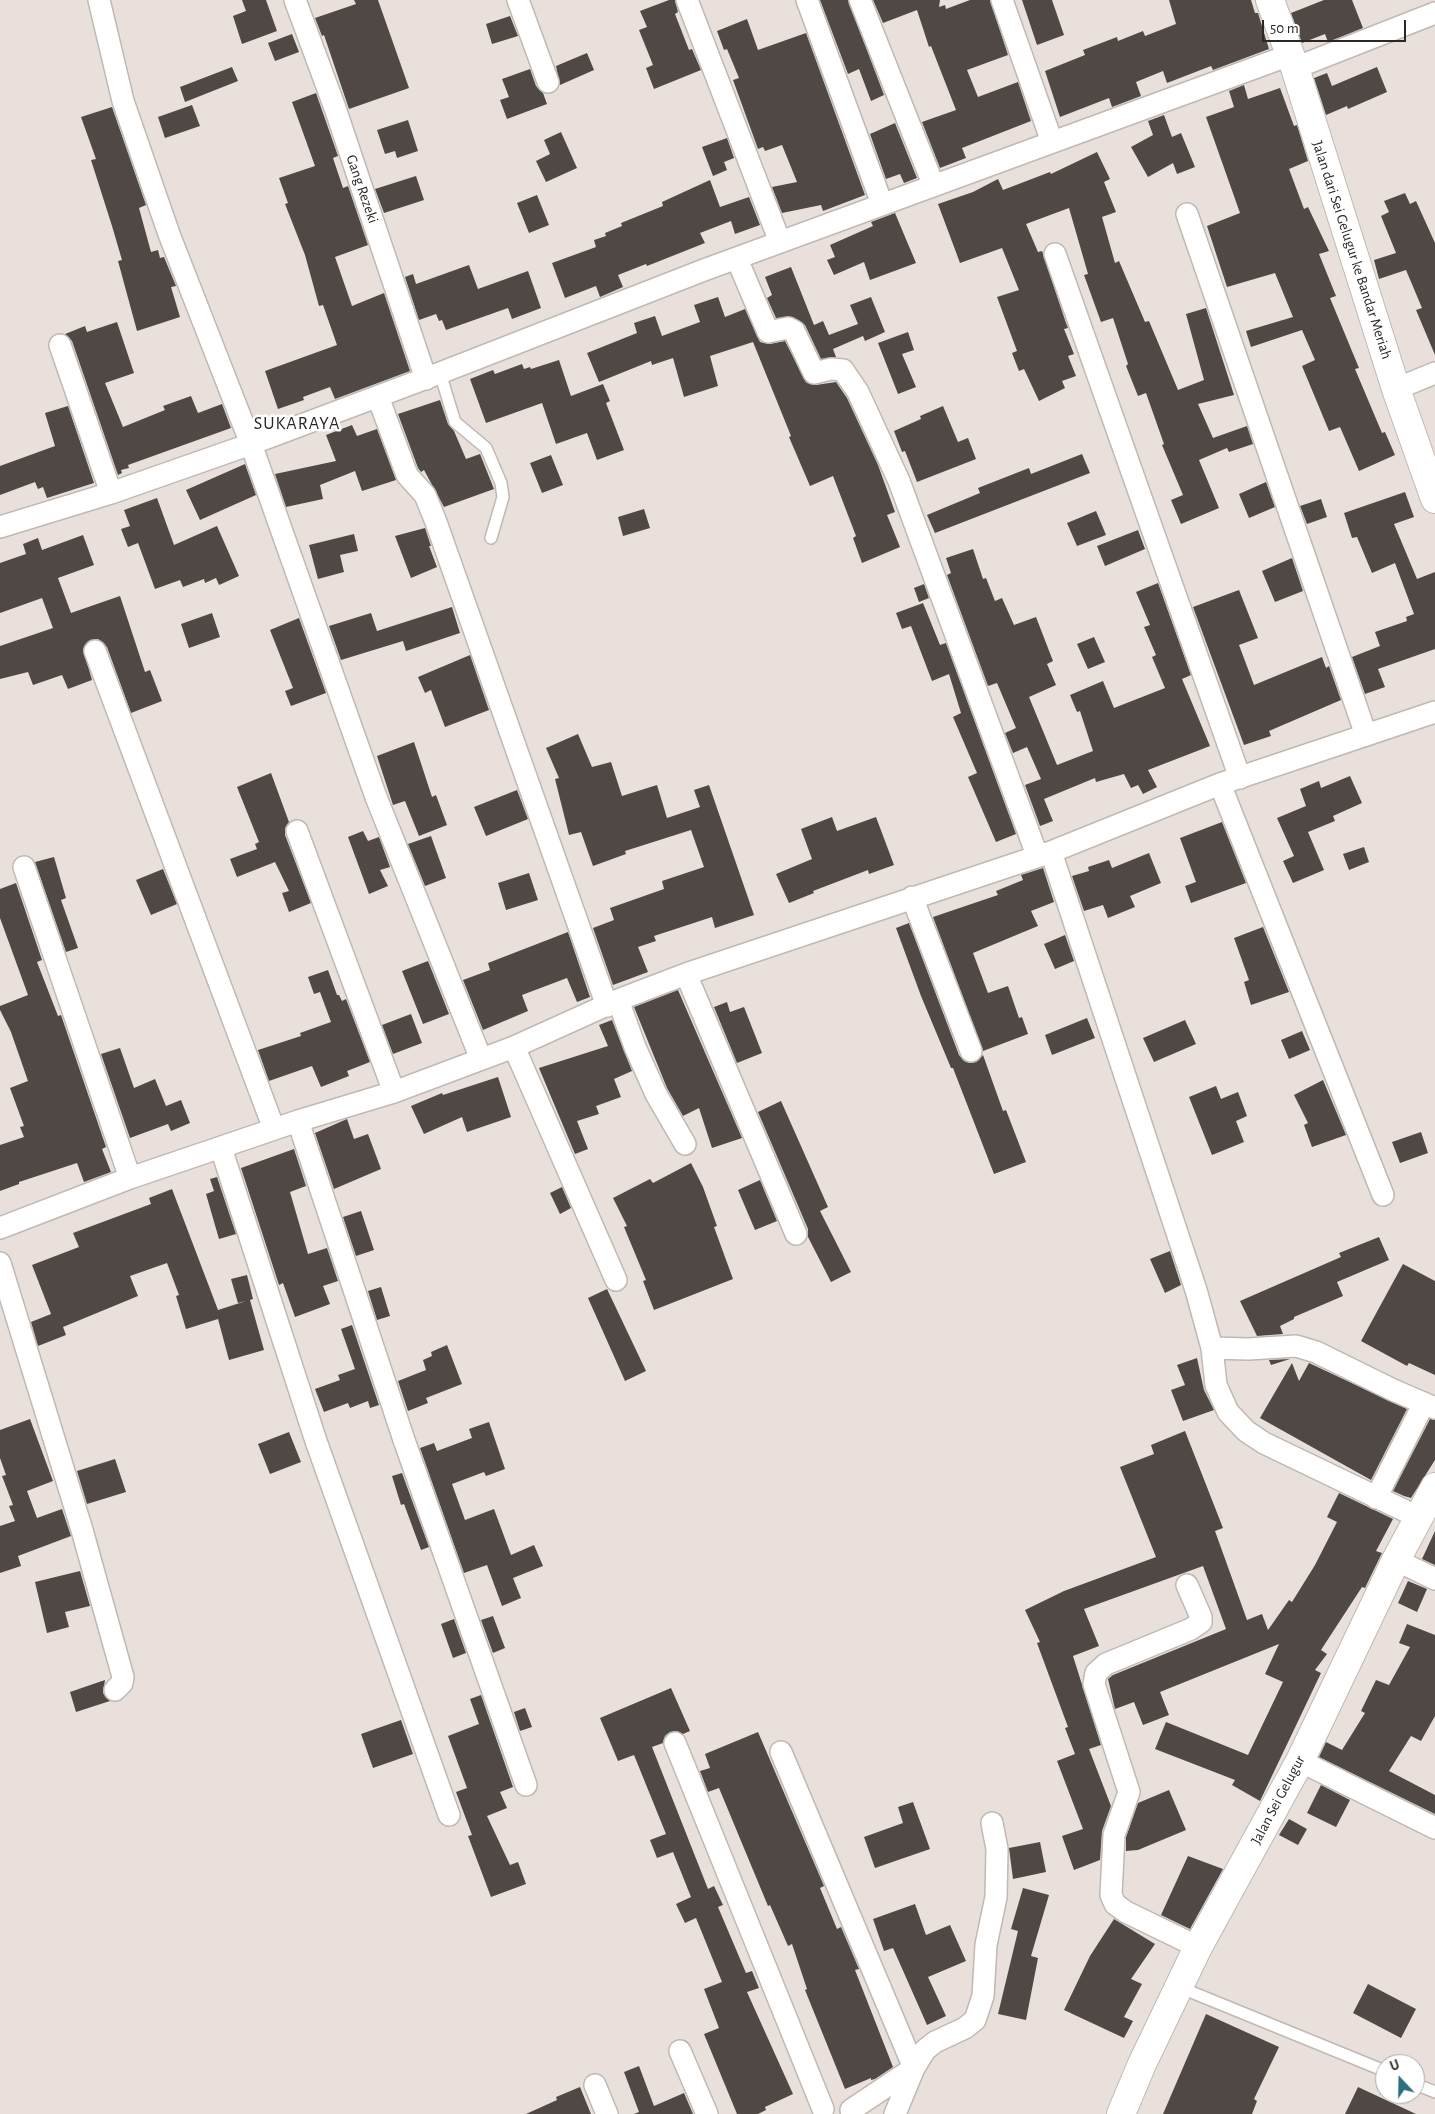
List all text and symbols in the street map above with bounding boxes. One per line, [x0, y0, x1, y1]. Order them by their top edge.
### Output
scale bar [1265, 10, 1409, 42]
text: 50 m [1270, 21, 1299, 36]
street label: Jalan dari Sei Gelugur ke Bandar Meriah [1308, 139, 1396, 361]
street label: Gang Rezeki [342, 152, 382, 226]
district label: SUKARAYA [253, 413, 341, 435]
street label: Jalan Sei Gelugur [1247, 1752, 1309, 1848]
north arrow [1375, 2054, 1425, 2104]
text: U [1388, 2058, 1402, 2074]

